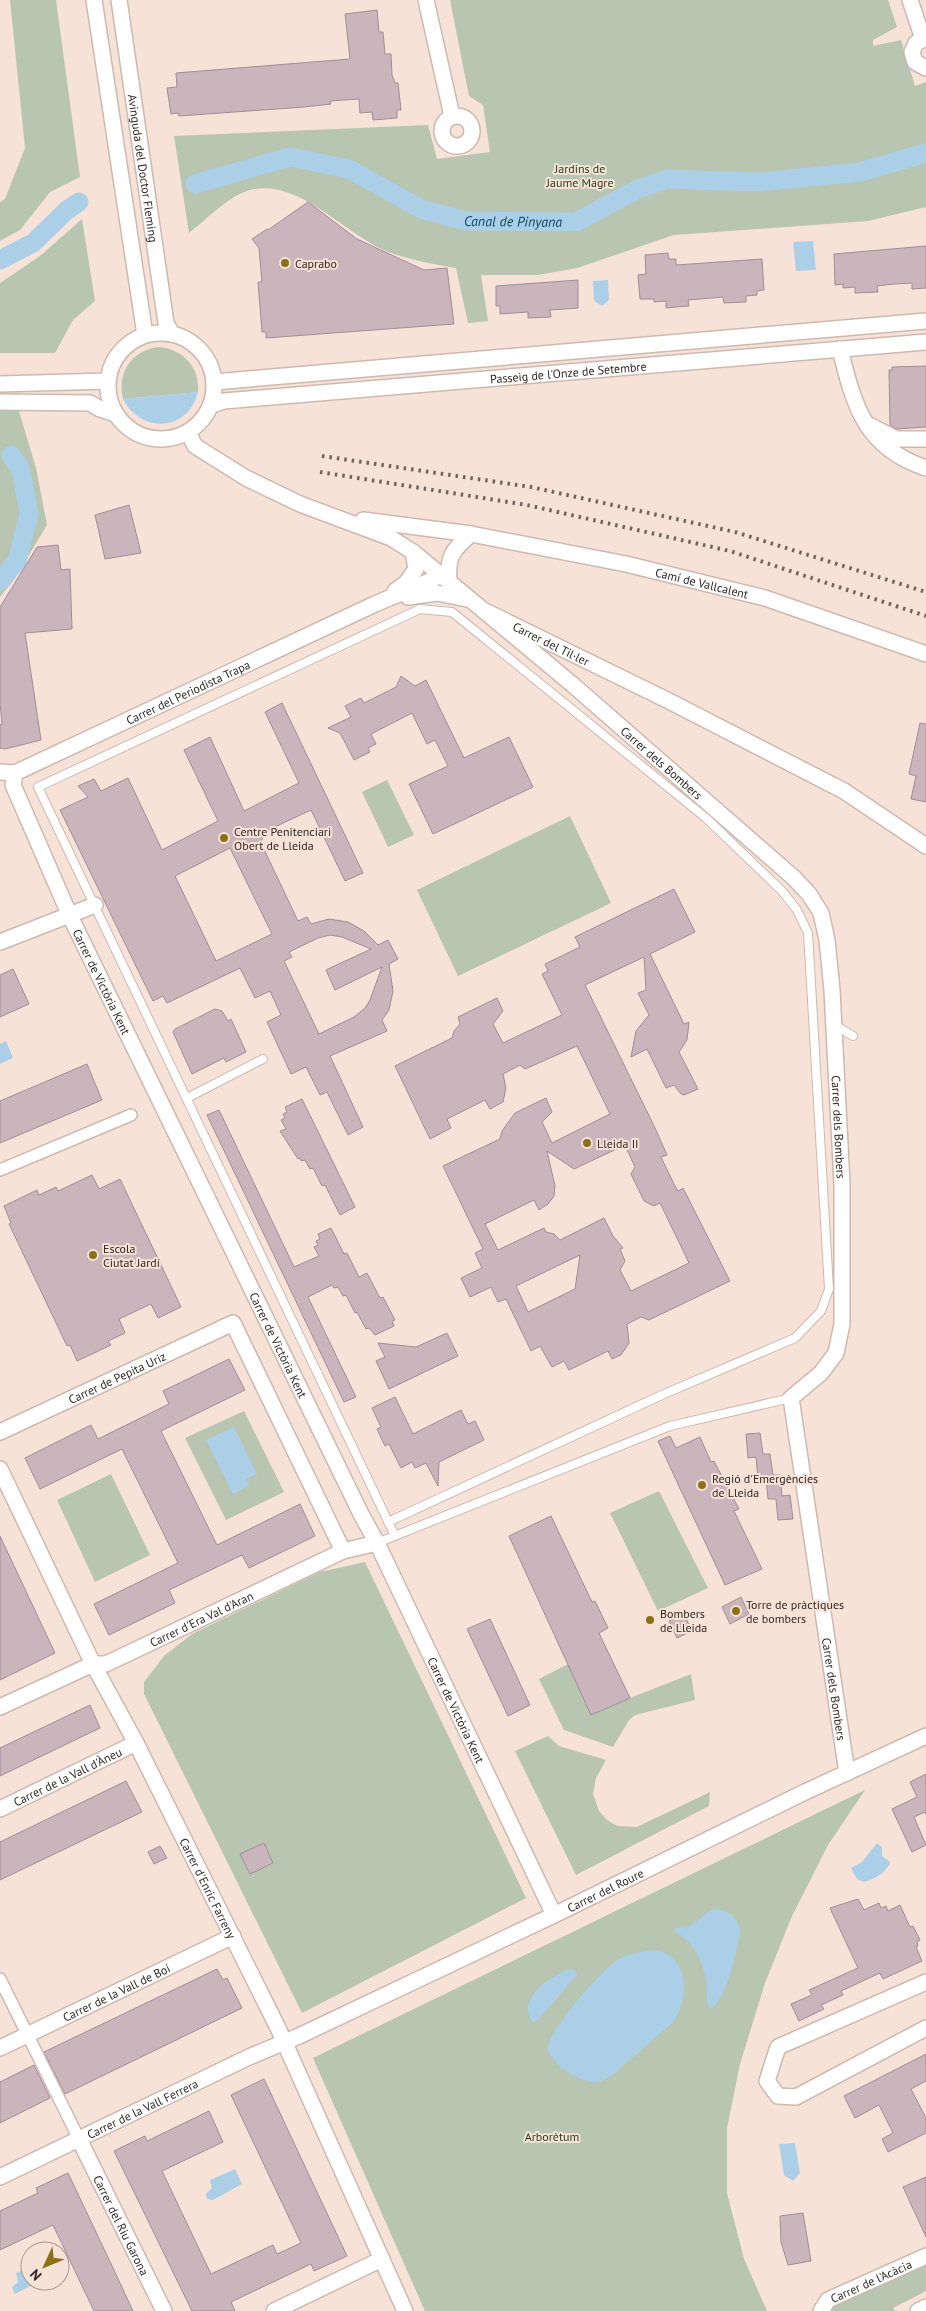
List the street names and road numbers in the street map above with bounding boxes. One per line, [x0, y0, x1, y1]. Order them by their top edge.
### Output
street label: Avinguda del Doctor Fleming [125, 93, 162, 243]
street label: Passeig de l'Onze de Setembre [489, 358, 647, 386]
street label: Camí de Vallcalent [654, 564, 750, 601]
street label: Carrer del Til·ler [511, 618, 592, 669]
street label: Carrer del Periodista Trapa [123, 656, 252, 727]
street label: Carrer dels Bombers [618, 723, 706, 802]
street label: Carrer de Victòria Kent [70, 926, 134, 1037]
street label: Carrer dels Bombers [829, 1075, 849, 1179]
street label: Carrer de Victòria Kent [247, 1290, 311, 1400]
street label: Carrer de Pepita Uriz [66, 1348, 168, 1407]
street label: Carrer d'Era Val d'Aran [147, 1588, 255, 1650]
street label: Carrer dels Bombers [819, 1637, 850, 1741]
street label: Carrer de Victòria Kent [425, 1655, 488, 1765]
street label: Carrer de la Vall d'Àneu [11, 1744, 124, 1809]
street label: Carrer d'Enric Farreny [177, 1835, 240, 1941]
street label: Carrer del Roure [565, 1865, 646, 1915]
street label: Carrer de la Vall de Boí [60, 1960, 172, 2024]
street label: Carrer de la Vall Ferrera [84, 2075, 200, 2142]
street label: Carrer del Riu Garona [90, 2172, 153, 2278]
street label: Carrer de l'Acàcia [828, 2256, 914, 2306]

